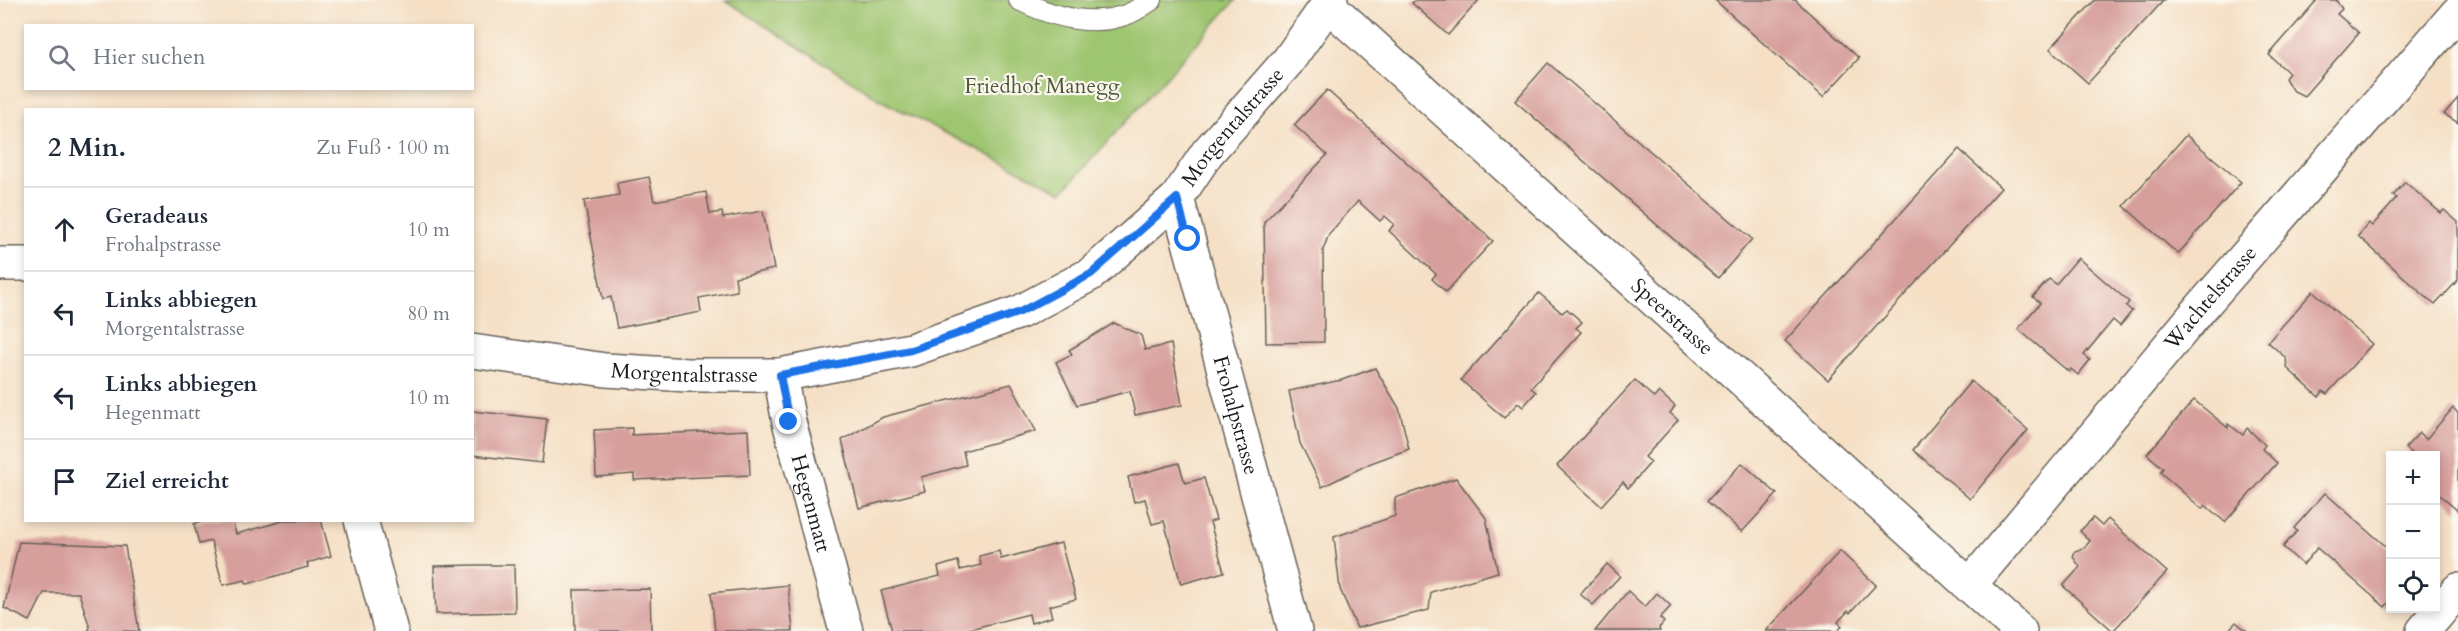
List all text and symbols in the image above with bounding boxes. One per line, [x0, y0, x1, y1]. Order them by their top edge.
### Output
search box [24, 24, 474, 90]
icon: search [45, 41, 78, 74]
text: Hier suchen [93, 42, 206, 72]
street label: Morgentalstrasse [1175, 61, 1291, 192]
park label: Friedhof Manegg [964, 72, 1120, 101]
text: 2 Min. [48, 130, 126, 165]
text: Zu Fuß · 100 m [316, 134, 450, 161]
text: Geradeaus [105, 201, 208, 231]
icon: ahead [48, 213, 81, 246]
text: 10 m [407, 216, 450, 243]
route start [1174, 225, 1200, 251]
text: Frohalpstrasse [105, 231, 221, 258]
street label: Wachtelstrasse [2157, 240, 2264, 357]
street label: Speerstrasse [1624, 272, 1720, 362]
text: Links abbiegen [105, 285, 257, 315]
icon: left [48, 297, 81, 330]
text: 80 m [407, 300, 450, 327]
text: Morgentalstrasse [105, 315, 245, 342]
street label: Frohalpstrasse [1206, 352, 1266, 478]
street label: Morgentalstrasse [610, 356, 758, 390]
text: Links abbiegen [105, 369, 257, 399]
icon: left [48, 381, 81, 414]
text: 10 m [407, 384, 450, 411]
text: Hegenmatt [105, 399, 201, 426]
route end [775, 408, 801, 434]
street label: Hegenmatt [783, 451, 838, 556]
map controls [2386, 451, 2440, 613]
button: + [2386, 451, 2440, 505]
icon: arrive [48, 465, 81, 498]
text: Ziel erreicht [105, 466, 229, 496]
button: − [2386, 505, 2440, 559]
button: locate [2386, 559, 2440, 613]

